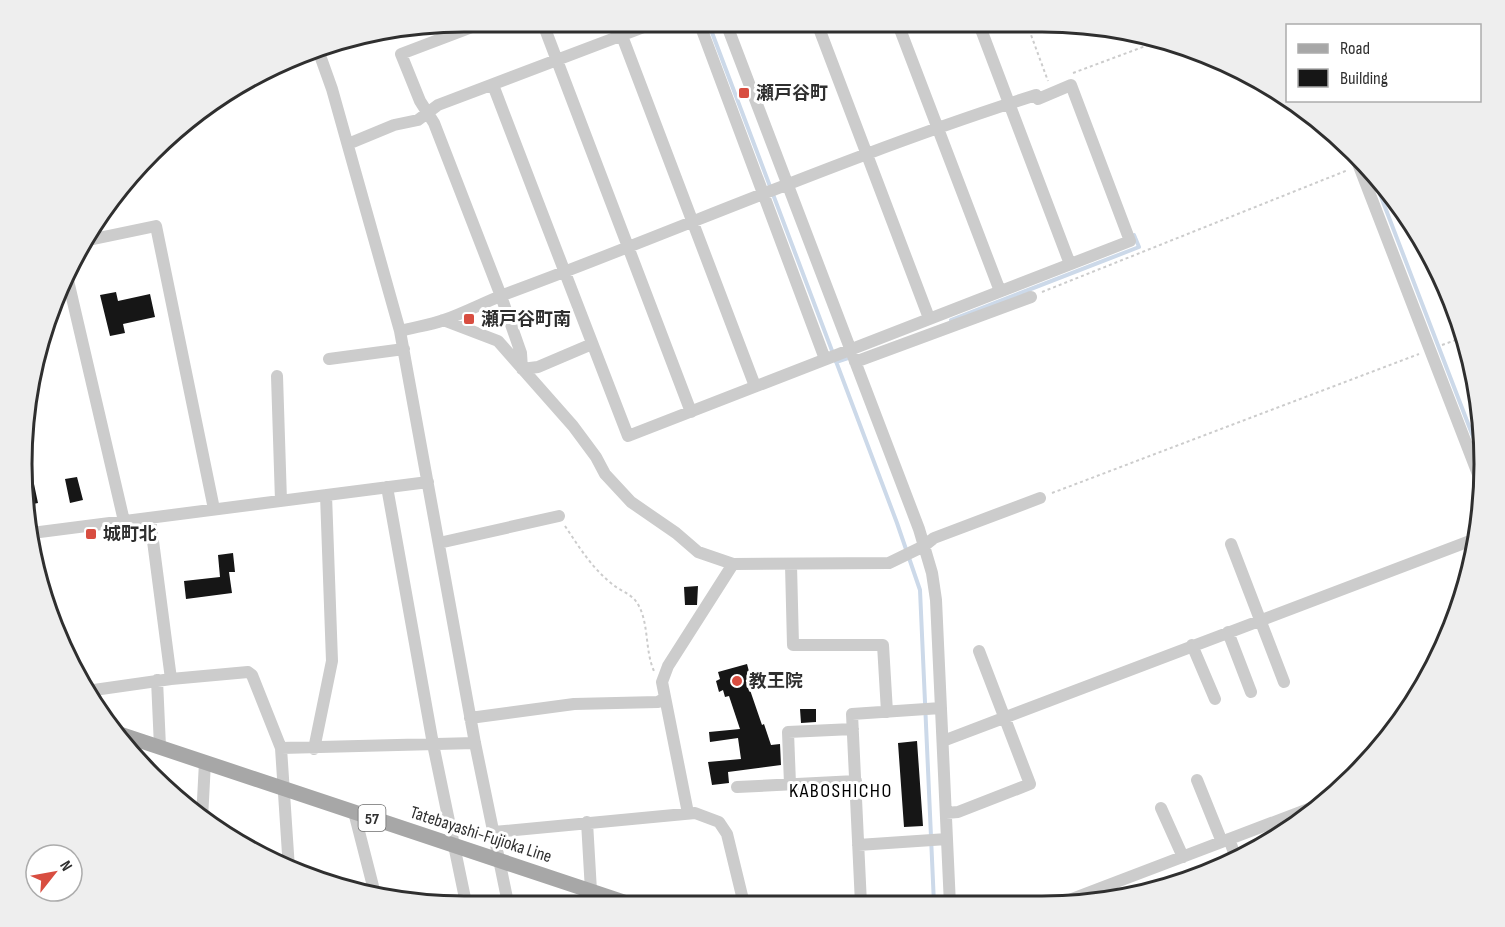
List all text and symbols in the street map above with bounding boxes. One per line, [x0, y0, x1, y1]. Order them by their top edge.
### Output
legend [1286, 24, 1481, 102]
text: Road [1340, 38, 1370, 59]
text: Building [1340, 68, 1388, 89]
place label: 瀬戸谷町 [756, 83, 828, 104]
marker: 瀬戸谷町 [737, 86, 751, 100]
place label: 瀬戸谷町南 [481, 309, 571, 330]
marker: 瀬戸谷町南 [462, 312, 476, 326]
place label: 城町北 [103, 524, 157, 545]
marker: 城町北 [84, 527, 98, 541]
place label: 教王院 [749, 671, 803, 692]
marker: 教王院 [730, 674, 744, 688]
district label: KABOSHICHO [789, 779, 893, 803]
street label: Tatebayashi-Fujioka Line [407, 802, 554, 867]
road number: 57 [358, 805, 386, 831]
north arrow [24, 843, 84, 903]
text: N [55, 857, 76, 875]

